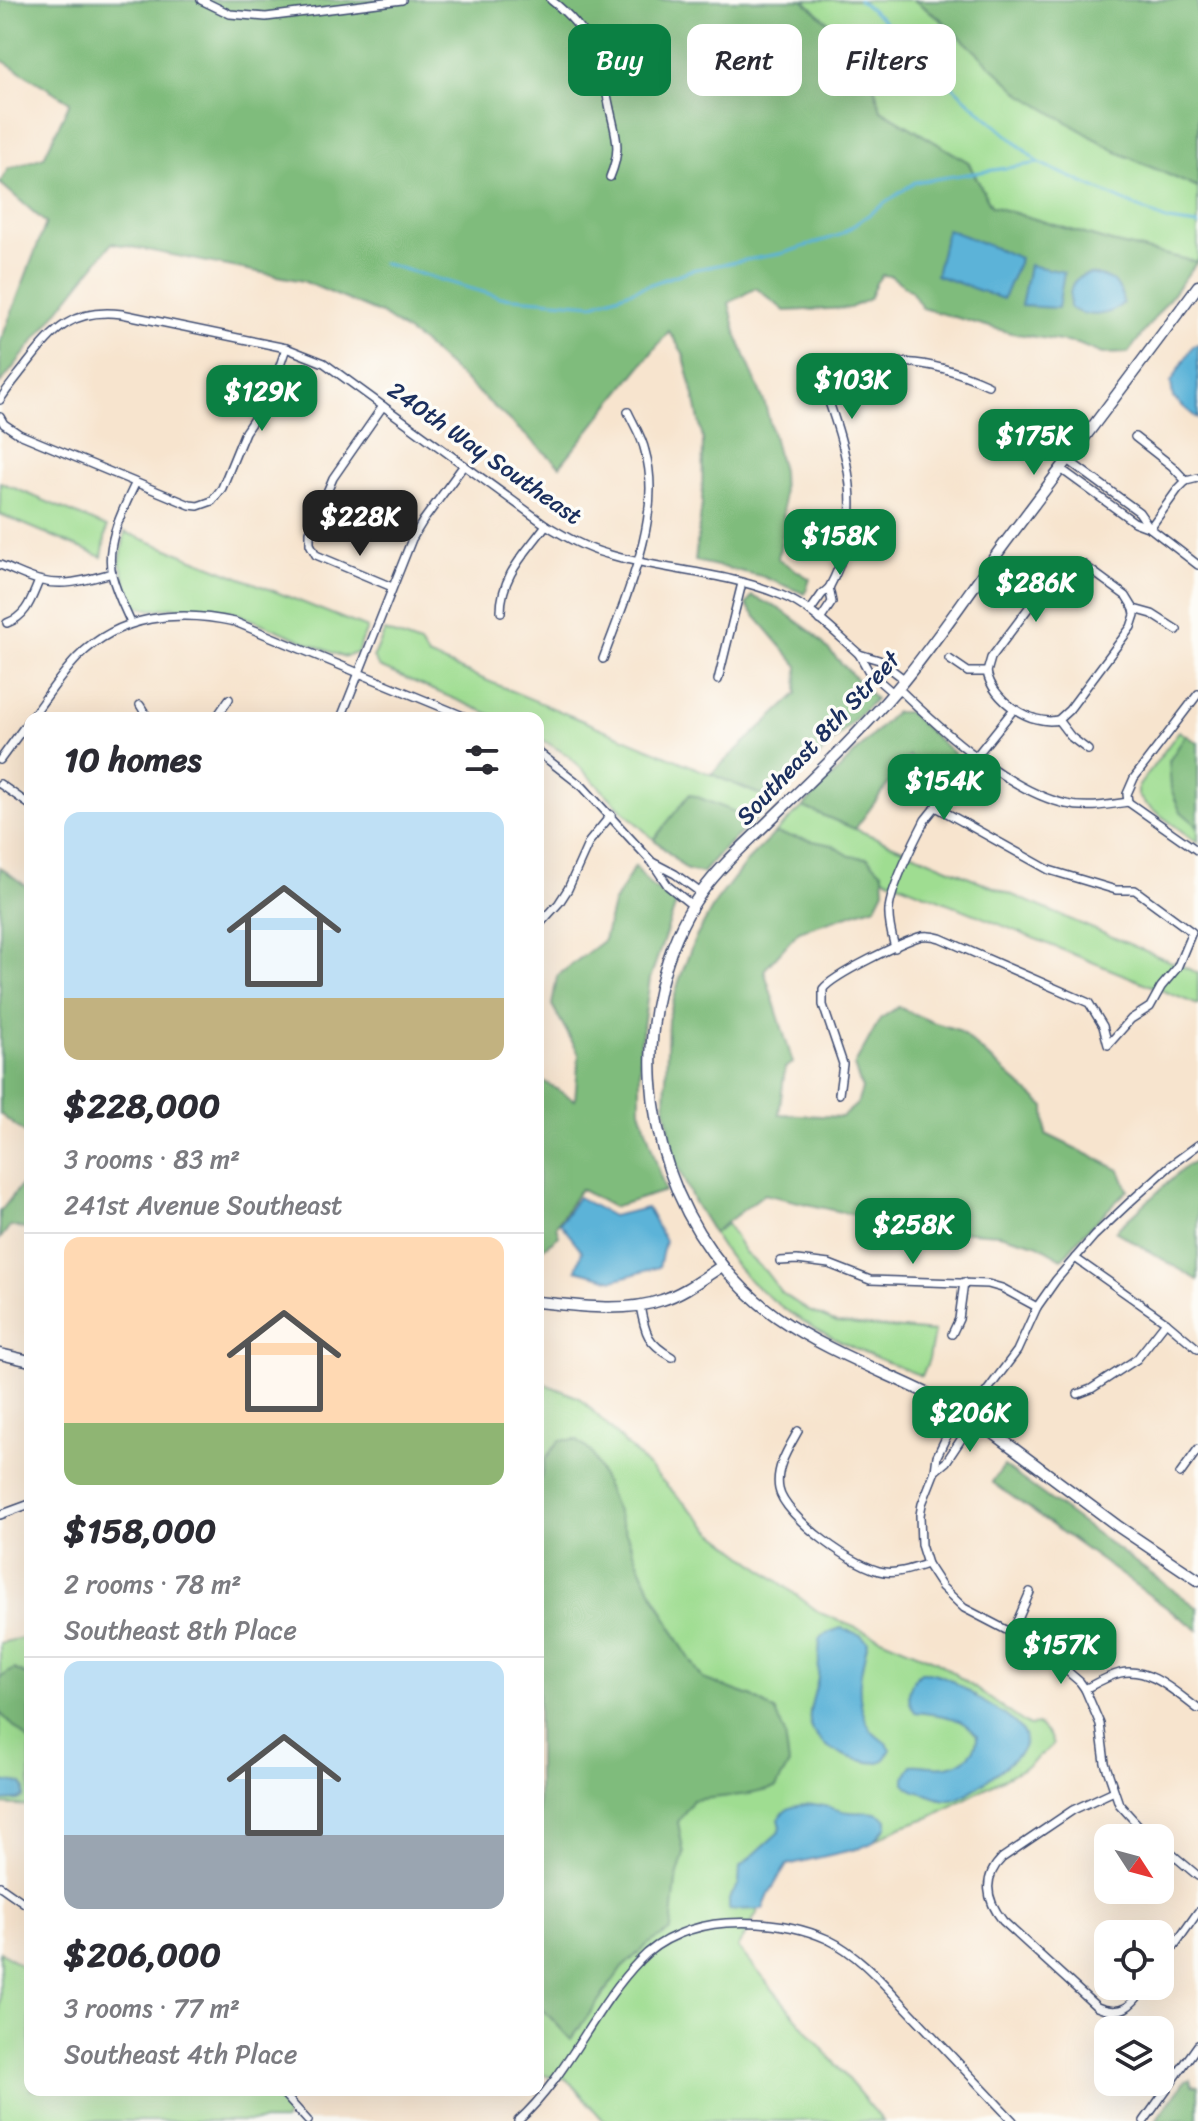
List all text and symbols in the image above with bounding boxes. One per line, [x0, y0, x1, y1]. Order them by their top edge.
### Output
chip: Buy [568, 24, 671, 96]
chip: Rent [687, 24, 802, 96]
chip: Filters [818, 24, 956, 96]
pin: $103K [796, 353, 908, 421]
text: $103K [814, 356, 890, 402]
pin: $129K [206, 365, 318, 433]
text: $129K [224, 368, 300, 414]
street label: 240th Way Southeast [379, 370, 591, 536]
pin: $175K [978, 409, 1090, 477]
text: $175K [996, 412, 1072, 458]
pin: $228K [304, 490, 416, 558]
text: $228K [321, 493, 400, 539]
pin: $158K [784, 509, 896, 577]
text: $158K [802, 512, 878, 558]
pin: $286K [980, 556, 1092, 624]
text: $286K [997, 559, 1075, 605]
street label: Southeast 8th Street [725, 640, 912, 835]
text: 10 homes [64, 730, 202, 790]
icon: filters [460, 738, 504, 782]
pin: $154K [888, 754, 1000, 822]
text: $154K [906, 757, 982, 803]
icon: home [212, 864, 356, 1008]
text: $228,000 [64, 1076, 220, 1136]
text: 3 rooms · 83 m² [64, 1136, 240, 1182]
text: 241st Avenue Southeast [64, 1182, 342, 1228]
pin: $258K [857, 1198, 969, 1266]
text: $258K [873, 1201, 953, 1247]
icon: home [212, 1289, 356, 1433]
pin: $206K [914, 1386, 1026, 1454]
text: $206K [930, 1389, 1010, 1435]
text: $158,000 [64, 1501, 216, 1561]
text: 2 rooms · 78 m² [64, 1561, 241, 1607]
text: Southeast 8th Place [64, 1607, 297, 1653]
pin: $157K [1005, 1618, 1117, 1686]
text: $157K [1023, 1621, 1099, 1667]
icon: home [212, 1713, 356, 1857]
north arrow [1094, 1824, 1174, 1904]
map controls [1094, 1824, 1174, 2096]
button: locate [1094, 1920, 1174, 2000]
text: $206,000 [64, 1925, 221, 1985]
text: 3 rooms · 77 m² [64, 1985, 240, 2031]
button: layers [1094, 2016, 1174, 2096]
text: Southeast 4th Place [64, 2031, 297, 2077]

